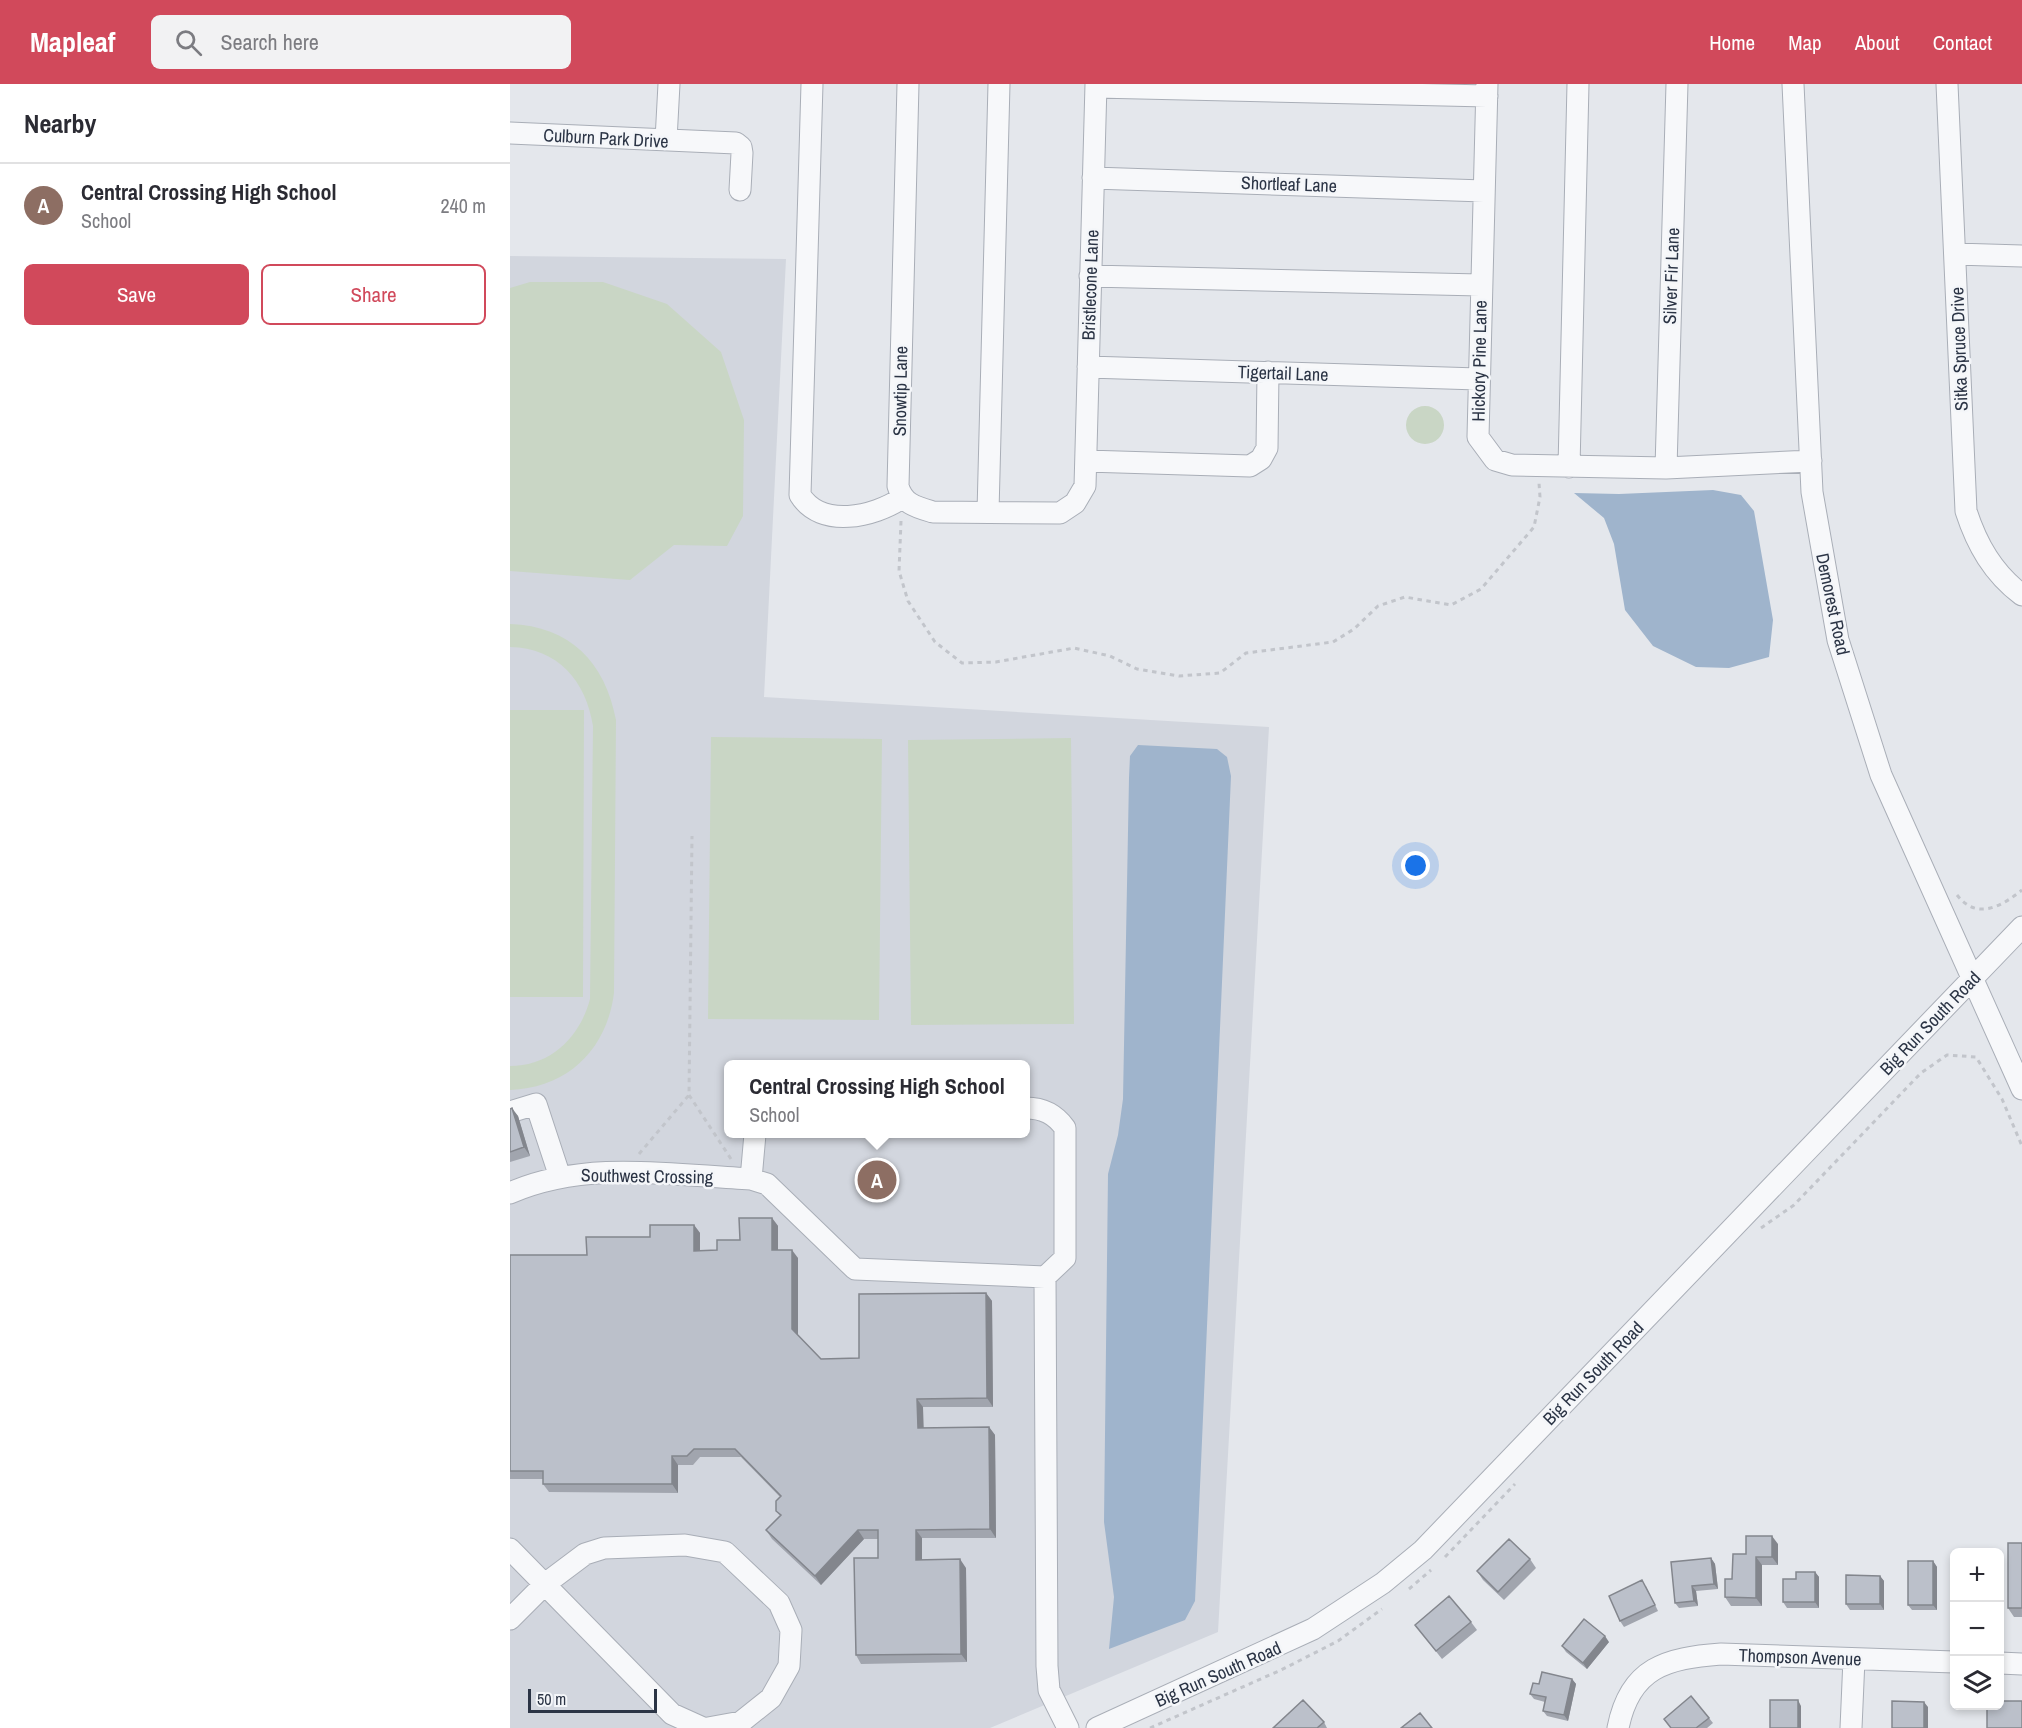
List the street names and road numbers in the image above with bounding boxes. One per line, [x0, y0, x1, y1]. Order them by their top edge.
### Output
street label: Culburn Park Drive [543, 122, 669, 154]
street label: Shortleaf Lane [1241, 170, 1337, 198]
street label: Silver Fir Lane [1657, 227, 1685, 325]
street label: Bristlecone Lane [1076, 229, 1104, 341]
street label: Sitka Spruce Drive [1944, 287, 1974, 411]
street label: Hickory Pine Lane [1465, 300, 1493, 422]
street label: Snowtip Lane [887, 346, 913, 436]
street label: Tigertail Lane [1237, 359, 1329, 387]
street label: Demorest Road [1810, 551, 1856, 657]
street label: Big Run South Road [1874, 966, 1986, 1080]
street label: Southwest Crossing [581, 1162, 714, 1190]
street label: Big Run South Road [1537, 1316, 1649, 1430]
street label: Big Run South Road [1151, 1635, 1285, 1713]
street label: Thompson Avenue [1738, 1642, 1862, 1672]

